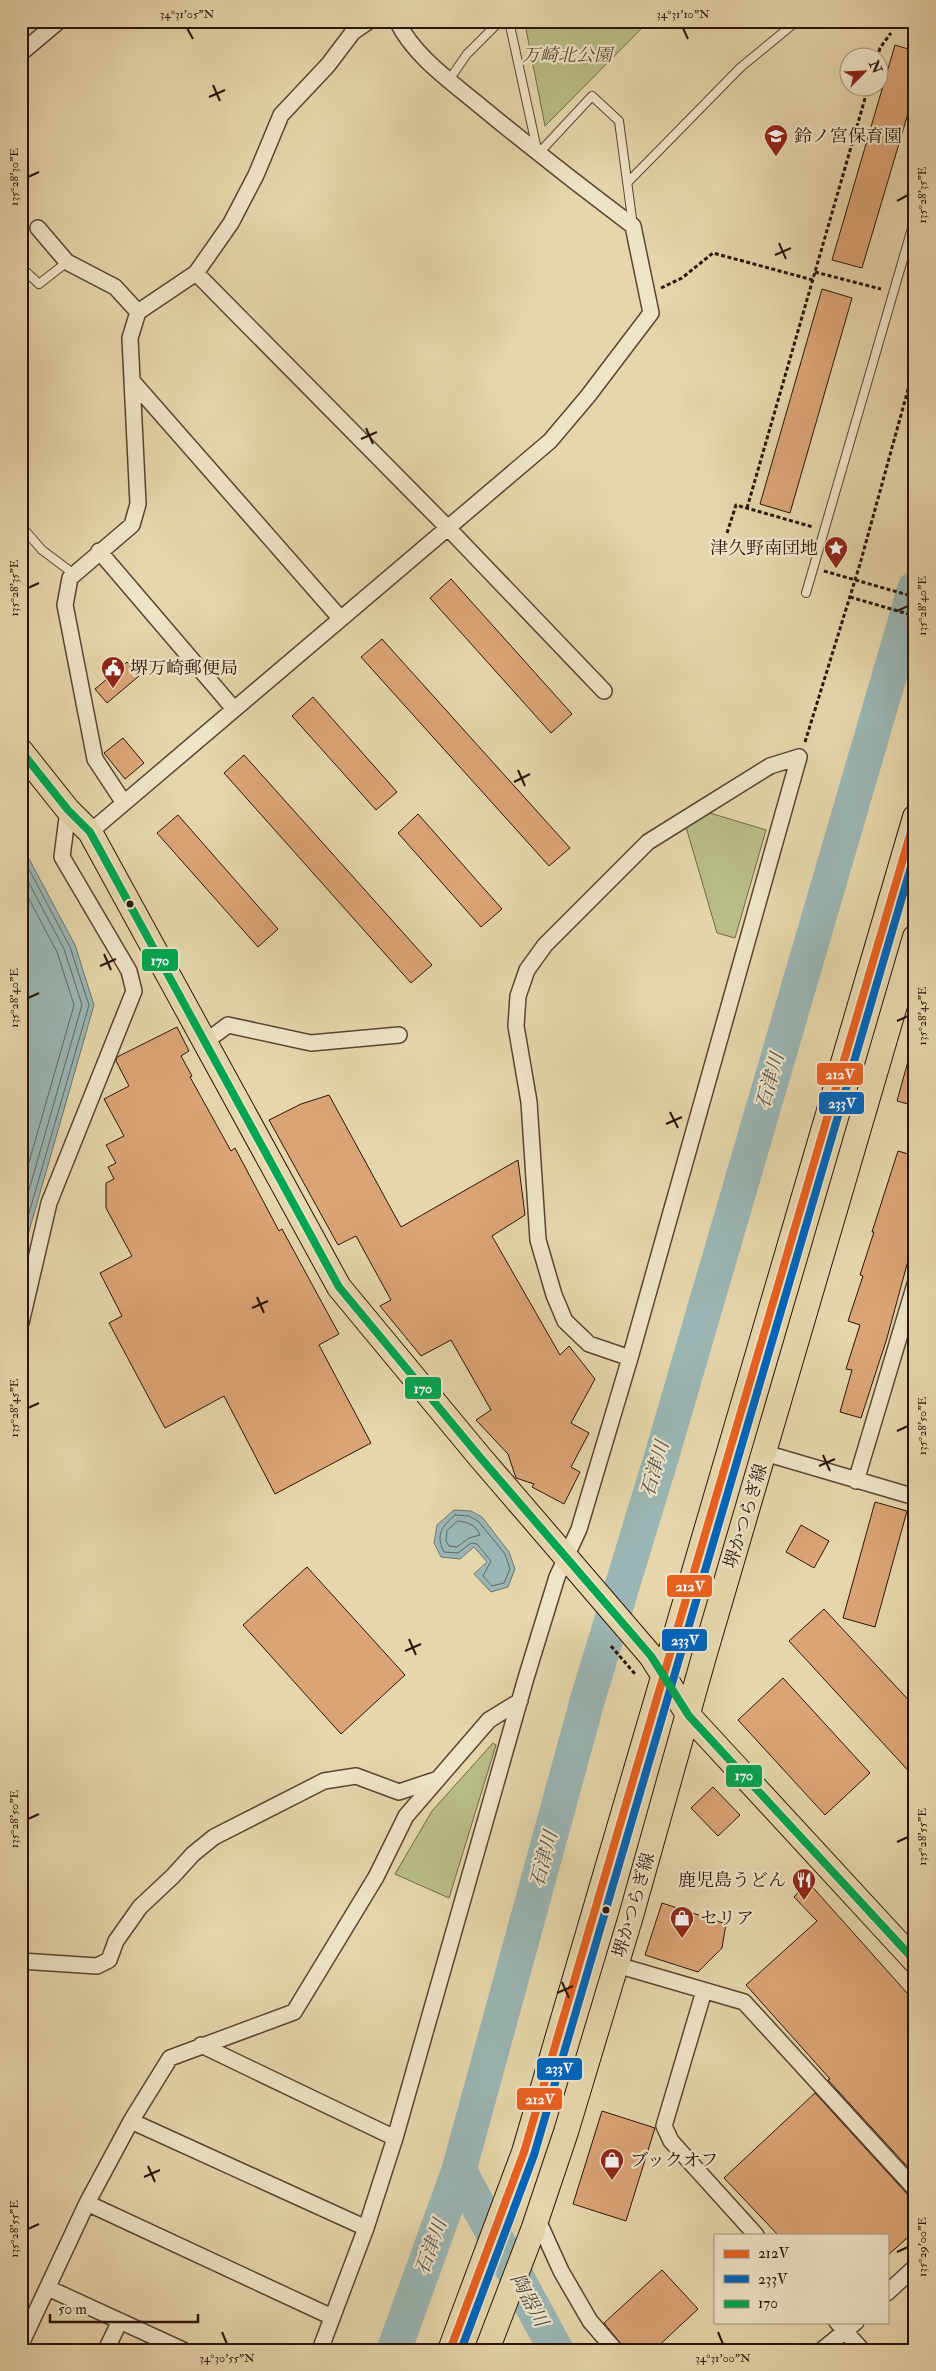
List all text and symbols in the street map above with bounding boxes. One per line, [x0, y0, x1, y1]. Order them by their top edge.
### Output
text: 34°31'05"N [160, 7, 215, 22]
text: 34°31'10"N [656, 7, 710, 22]
park label: 万崎北公園 [522, 44, 615, 67]
north arrow [838, 48, 888, 98]
text: N [865, 57, 886, 77]
school or university icon: 鈴ノ宮保育園 [763, 123, 789, 157]
place label: 鈴ノ宮保育園 [794, 125, 902, 148]
text: 135°28'30"E [7, 148, 22, 206]
text: 135°28'35"E [915, 166, 930, 223]
place icon: 津久野南団地 [823, 535, 849, 569]
place label: 津久野南団地 [710, 537, 818, 560]
text: 135°28'35"E [7, 559, 22, 616]
text: 135°28'40"E [915, 576, 930, 636]
public building icon: 堺万崎郵便局 [100, 655, 126, 689]
place label: 堺万崎郵便局 [130, 657, 238, 680]
unlabelled marker [125, 899, 135, 909]
line badge: 170 [141, 948, 179, 972]
text: 170 [151, 952, 169, 969]
text: 135°28'40"E [7, 968, 22, 1028]
text: 135°28'45"E [915, 986, 930, 1045]
water label: 石津川 [751, 1048, 790, 1112]
line badge: 212V [816, 1062, 864, 1086]
text: 212V [825, 1066, 856, 1083]
line badge: 233V [818, 1091, 865, 1115]
text: 233V [828, 1095, 857, 1112]
line badge: 170 [404, 1376, 442, 1400]
text: 135°28'45"E [7, 1378, 22, 1437]
text: 170 [414, 1380, 432, 1397]
text: 135°28'50"E [915, 1396, 930, 1455]
water label: 石津川 [636, 1436, 675, 1500]
street label: 堺かつらぎ線 [719, 1461, 773, 1571]
line badge: 212V [666, 1574, 713, 1598]
text: 212V [675, 1578, 706, 1595]
line badge: 233V [661, 1628, 708, 1652]
text: 233V [671, 1632, 700, 1649]
line badge: 170 [725, 1764, 763, 1788]
text: 170 [735, 1767, 753, 1784]
text: 135°28'50"E [7, 1789, 22, 1848]
text: 135°28'55"E [915, 1808, 930, 1866]
water label: 石津川 [525, 1826, 563, 1890]
street label: 堺かつらぎ線 [608, 1850, 660, 1960]
restaurant icon: 鹿児島うどん [791, 1867, 817, 1901]
place label: 鹿児島うどん [678, 1869, 786, 1892]
unlabelled marker [601, 1905, 611, 1915]
shop icon: セリア [669, 1905, 695, 1939]
place label: セリア [700, 1907, 754, 1930]
line badge: 233V [536, 2057, 583, 2081]
text: 233V [545, 2060, 574, 2077]
line badge: 212V [516, 2087, 563, 2111]
text: 212V [525, 2091, 556, 2108]
shop icon: ブックオフ [599, 2147, 625, 2181]
place label: ブックオフ [630, 2149, 718, 2172]
text: 135°28'55"E [7, 2200, 22, 2258]
water label: 石津川 [410, 2214, 453, 2278]
text: 135°29'00"E [915, 2217, 930, 2277]
legend [714, 2234, 888, 2324]
text: 212V [758, 2244, 791, 2263]
water label: 陶器川 [505, 2269, 554, 2333]
text: 233V [758, 2270, 789, 2289]
scale bar [50, 2291, 198, 2323]
text: 170 [758, 2294, 778, 2313]
text: 50 m [58, 2300, 87, 2319]
text: 34°30'55"N [199, 2351, 255, 2366]
text: 34°31'00"N [695, 2351, 751, 2366]

